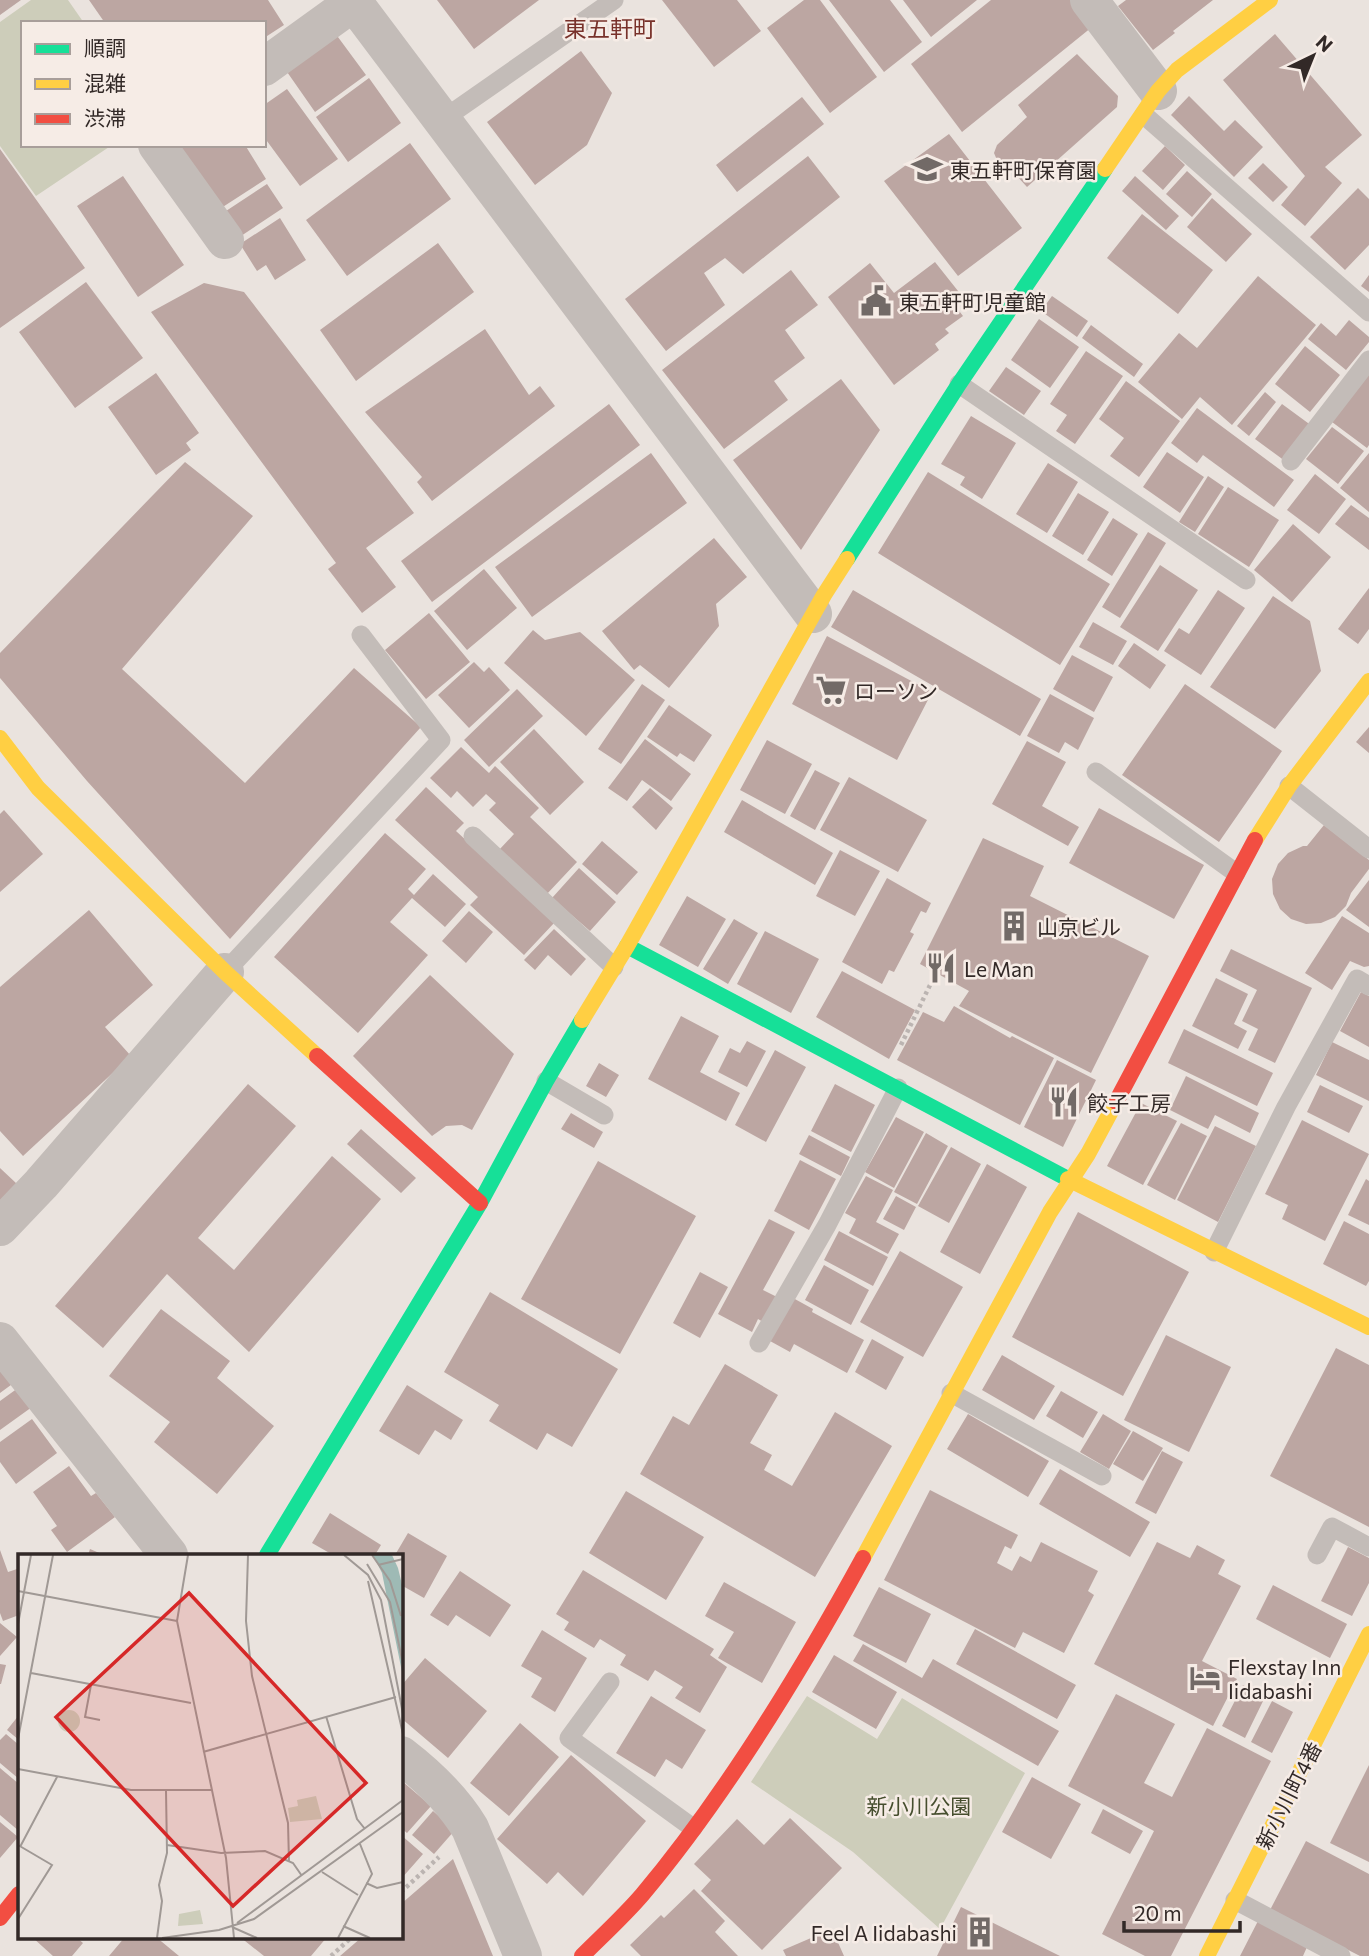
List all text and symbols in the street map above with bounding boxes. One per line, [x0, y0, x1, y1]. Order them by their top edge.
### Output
district label: 東五軒町 [564, 14, 656, 42]
legend [21, 21, 266, 147]
north arrow [1278, 21, 1348, 91]
text: N [1312, 30, 1338, 56]
text: 順調 [84, 35, 126, 60]
text: 混雑 [84, 70, 126, 95]
text: 渋滞 [84, 105, 126, 130]
school or university icon: 東五軒町保育園 [910, 152, 944, 186]
place label: 東五軒町保育園 [950, 157, 1097, 182]
public building icon: 東五軒町児童館 [859, 284, 893, 318]
place label: 東五軒町児童館 [899, 289, 1046, 314]
supermarket icon: ローソン [814, 673, 848, 707]
place label: ローソン [854, 678, 938, 703]
building icon: 山京ビル [997, 909, 1031, 943]
place label: 山京ビル [1037, 914, 1121, 939]
restaurant icon: Le Man [924, 951, 958, 985]
place label: Le Man [964, 956, 1034, 981]
restaurant icon: 餃子工房 [1047, 1085, 1081, 1119]
place label: 餃子工房 [1087, 1090, 1171, 1115]
inset map [18, 1554, 402, 1938]
place label: Flexstay Inn Iidabashi [1228, 1654, 1341, 1703]
hotel icon: Flexstay Inn Iidabashi [1188, 1661, 1222, 1695]
street label: 新小川町4番 [1250, 1737, 1326, 1853]
park label: 新小川公園 [867, 1793, 972, 1818]
scale bar [1124, 1890, 1240, 1934]
text: 20 m [1134, 1900, 1182, 1925]
building icon: Feel A Iidabashi [963, 1915, 997, 1949]
place label: Feel A Iidabashi [811, 1920, 957, 1945]

